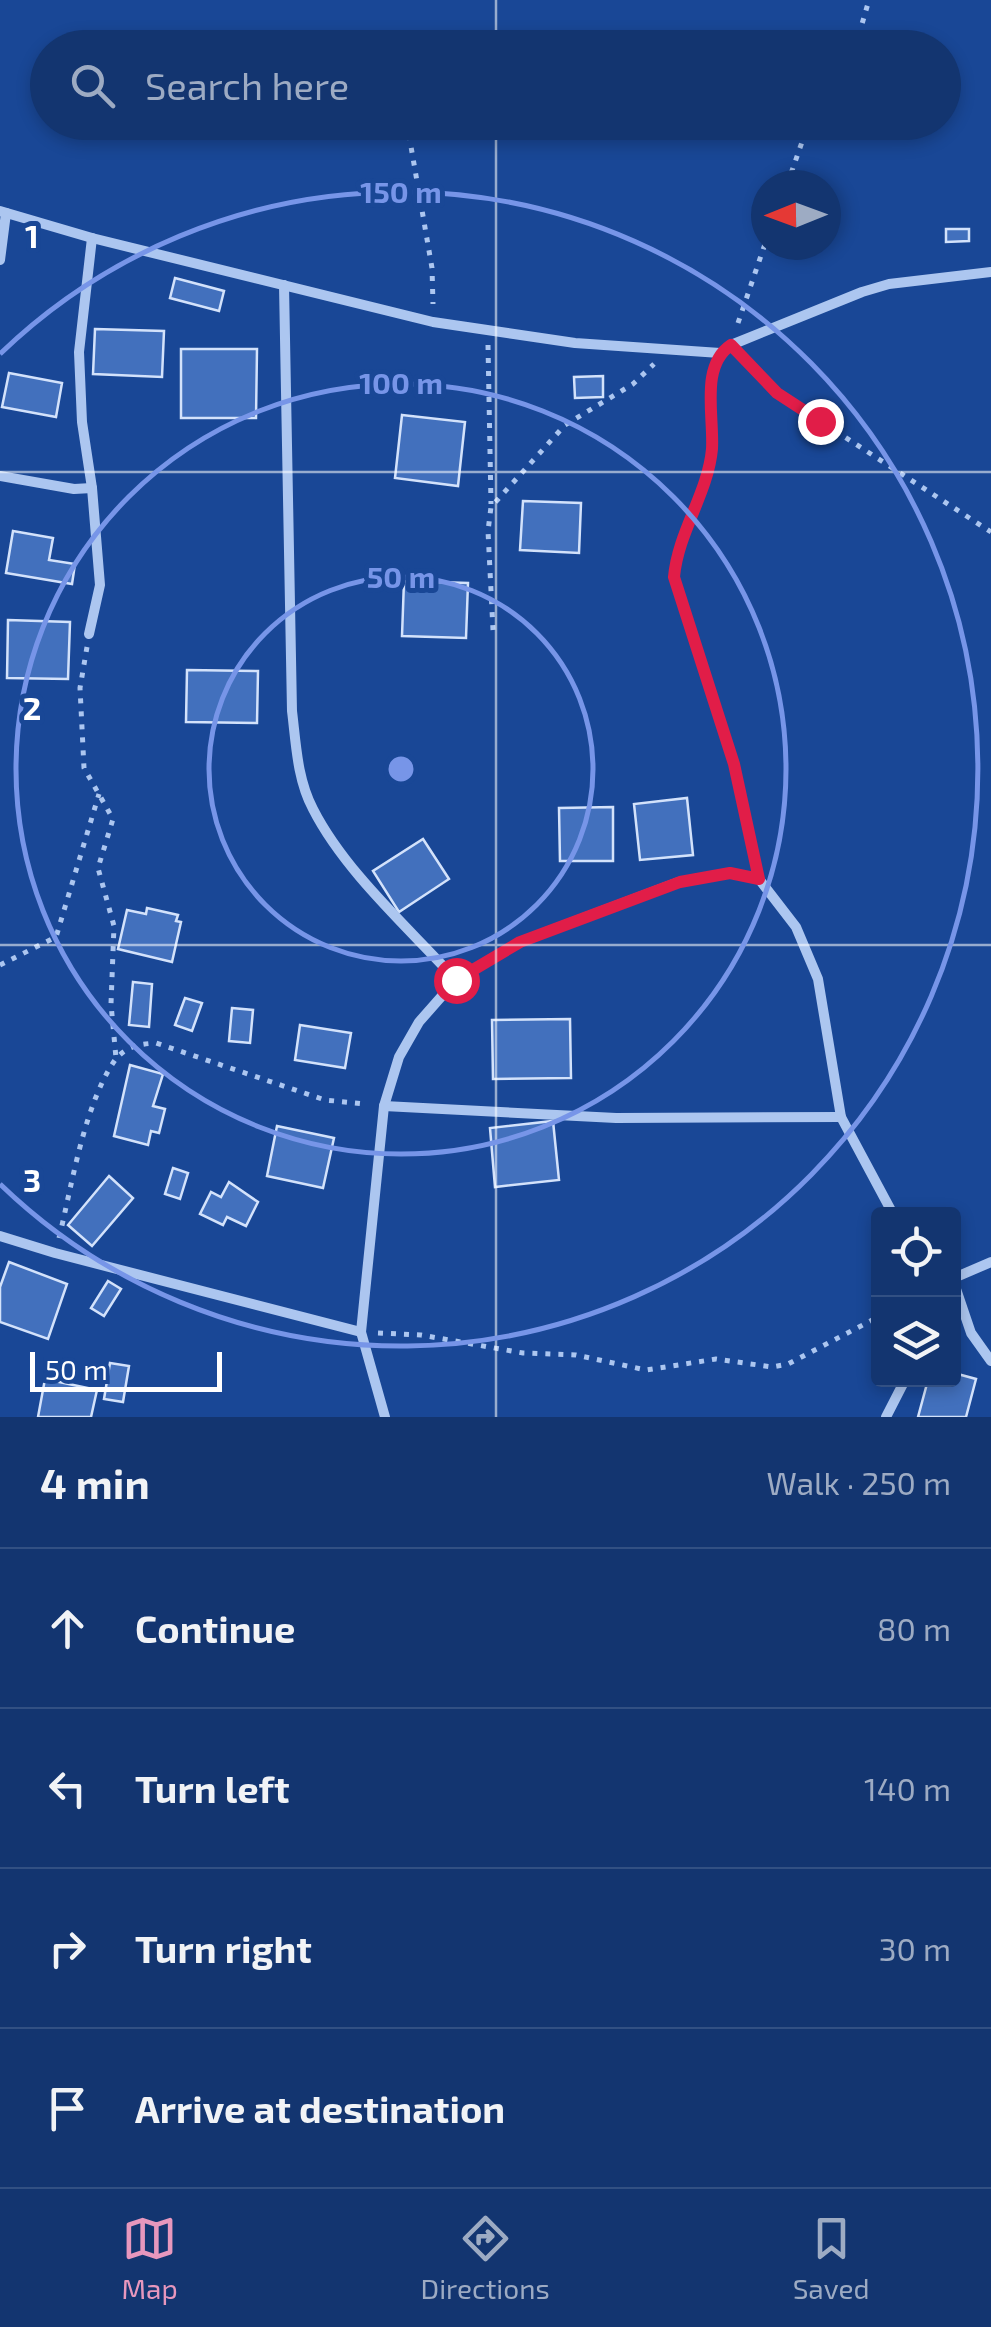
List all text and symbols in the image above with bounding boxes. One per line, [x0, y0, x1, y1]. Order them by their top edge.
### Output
search box [30, 30, 961, 140]
icon: search [65, 58, 120, 113]
text: Search here [145, 62, 349, 108]
north arrow [751, 170, 841, 260]
text: 150 m [360, 173, 442, 209]
text: 1 [25, 216, 39, 254]
text: 100 m [359, 364, 443, 400]
route end [798, 399, 844, 445]
text: 50 m [367, 558, 435, 594]
text: 2 [23, 688, 41, 726]
centre of rings [383, 751, 419, 787]
route start [434, 958, 480, 1004]
text: 3 [23, 1160, 41, 1198]
map controls [871, 1207, 961, 1387]
button: locate [871, 1207, 961, 1297]
button: layers [871, 1297, 961, 1387]
scale bar [30, 1347, 222, 1392]
text: 50 m [45, 1352, 108, 1386]
text: 4 min [40, 1457, 150, 1507]
text: Walk · 250 m [767, 1463, 951, 1501]
icon: ahead [40, 1601, 95, 1656]
text: Continue [135, 1605, 295, 1651]
text: 80 m [877, 1609, 951, 1647]
icon: left [40, 1761, 95, 1816]
text: Turn left [135, 1765, 290, 1811]
text: 140 m [864, 1769, 951, 1807]
icon: right [40, 1921, 95, 1976]
text: Turn right [135, 1925, 312, 1971]
text: 30 m [879, 1929, 951, 1967]
icon: arrive [40, 2081, 95, 2136]
text: Arrive at destination [135, 2085, 505, 2131]
tab: Map [121, 2211, 178, 2305]
tab: Directions [421, 2211, 550, 2305]
tab: Saved [793, 2211, 870, 2305]

